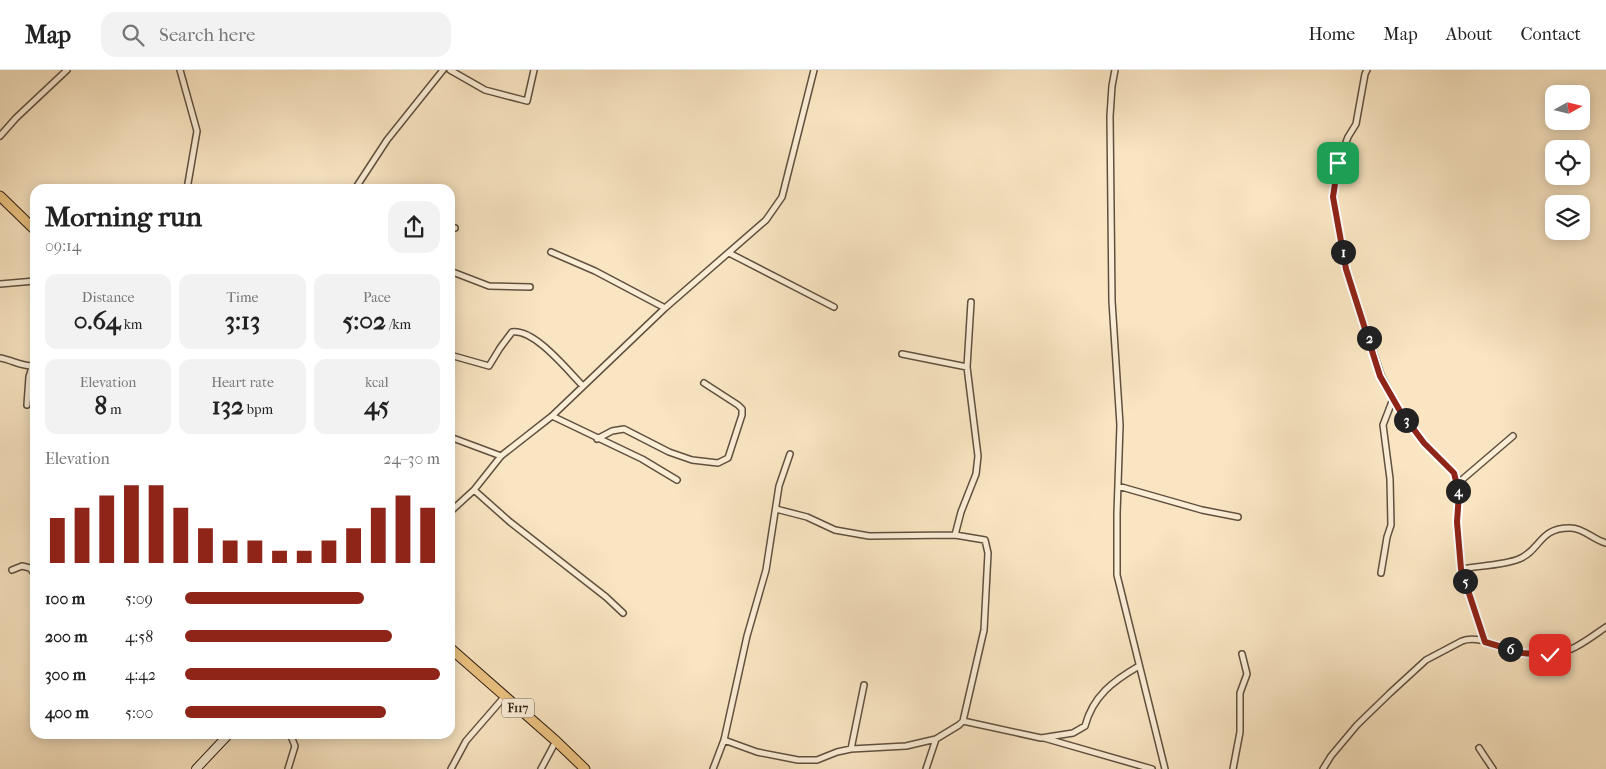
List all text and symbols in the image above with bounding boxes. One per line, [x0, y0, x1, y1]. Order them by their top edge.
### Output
search box [101, 12, 451, 57]
text: Map [25, 21, 71, 49]
icon: search [119, 21, 147, 49]
text: Search here [159, 24, 255, 46]
text: Home [1308, 24, 1355, 45]
text: Map [1383, 24, 1418, 45]
text: About [1446, 24, 1492, 45]
text: Contact [1520, 24, 1581, 45]
north arrow [1545, 85, 1590, 130]
map controls [1545, 85, 1590, 240]
button: locate [1545, 140, 1590, 185]
pin [1317, 142, 1359, 184]
icon: arrive [1324, 149, 1352, 177]
button: layers [1545, 195, 1590, 240]
text: Morning run [45, 200, 202, 233]
button: share [388, 201, 440, 253]
text: 09:14 [45, 236, 81, 255]
pin: 1 [1330, 240, 1356, 264]
text: 1 [1341, 244, 1346, 261]
text: Distance [82, 289, 134, 306]
text: Time [227, 289, 258, 306]
text: Pace [363, 289, 391, 306]
text: 0.64 [74, 306, 121, 335]
text: 3:13 [225, 306, 260, 335]
text: 5:02 [342, 306, 386, 335]
text: km [121, 316, 143, 333]
text: /km [386, 316, 411, 333]
pin: 2 [1356, 326, 1382, 350]
text: 2 [1366, 330, 1373, 347]
text: Elevation [80, 374, 136, 391]
text: Heart rate [211, 374, 274, 391]
text: kcal [365, 374, 389, 391]
text: 8 [95, 391, 107, 420]
text: 132 [212, 391, 244, 420]
text: 45 [364, 391, 389, 420]
text: m [107, 401, 122, 418]
text: bpm [244, 401, 273, 418]
pin: 3 [1394, 408, 1418, 432]
text: 3 [1404, 412, 1409, 429]
text: Elevation [45, 449, 110, 468]
text: 24–30 m [383, 449, 440, 468]
pin: 4 [1446, 478, 1470, 504]
text: 4 [1454, 483, 1463, 500]
pin: 5 [1452, 568, 1478, 594]
text: 5 [1462, 573, 1469, 590]
text: 100 m [45, 589, 85, 608]
text: 5:09 [125, 589, 153, 608]
text: 200 m [45, 627, 88, 646]
text: 4:58 [125, 627, 153, 646]
pin [1529, 634, 1571, 676]
pin: 6 [1498, 636, 1522, 662]
text: 6 [1507, 641, 1514, 658]
icon: check [1536, 641, 1564, 669]
text: 300 m [45, 665, 86, 684]
text: 4:42 [125, 665, 156, 684]
road number: F117 [502, 698, 534, 718]
text: 400 m [45, 703, 89, 722]
text: 5:00 [125, 703, 153, 722]

